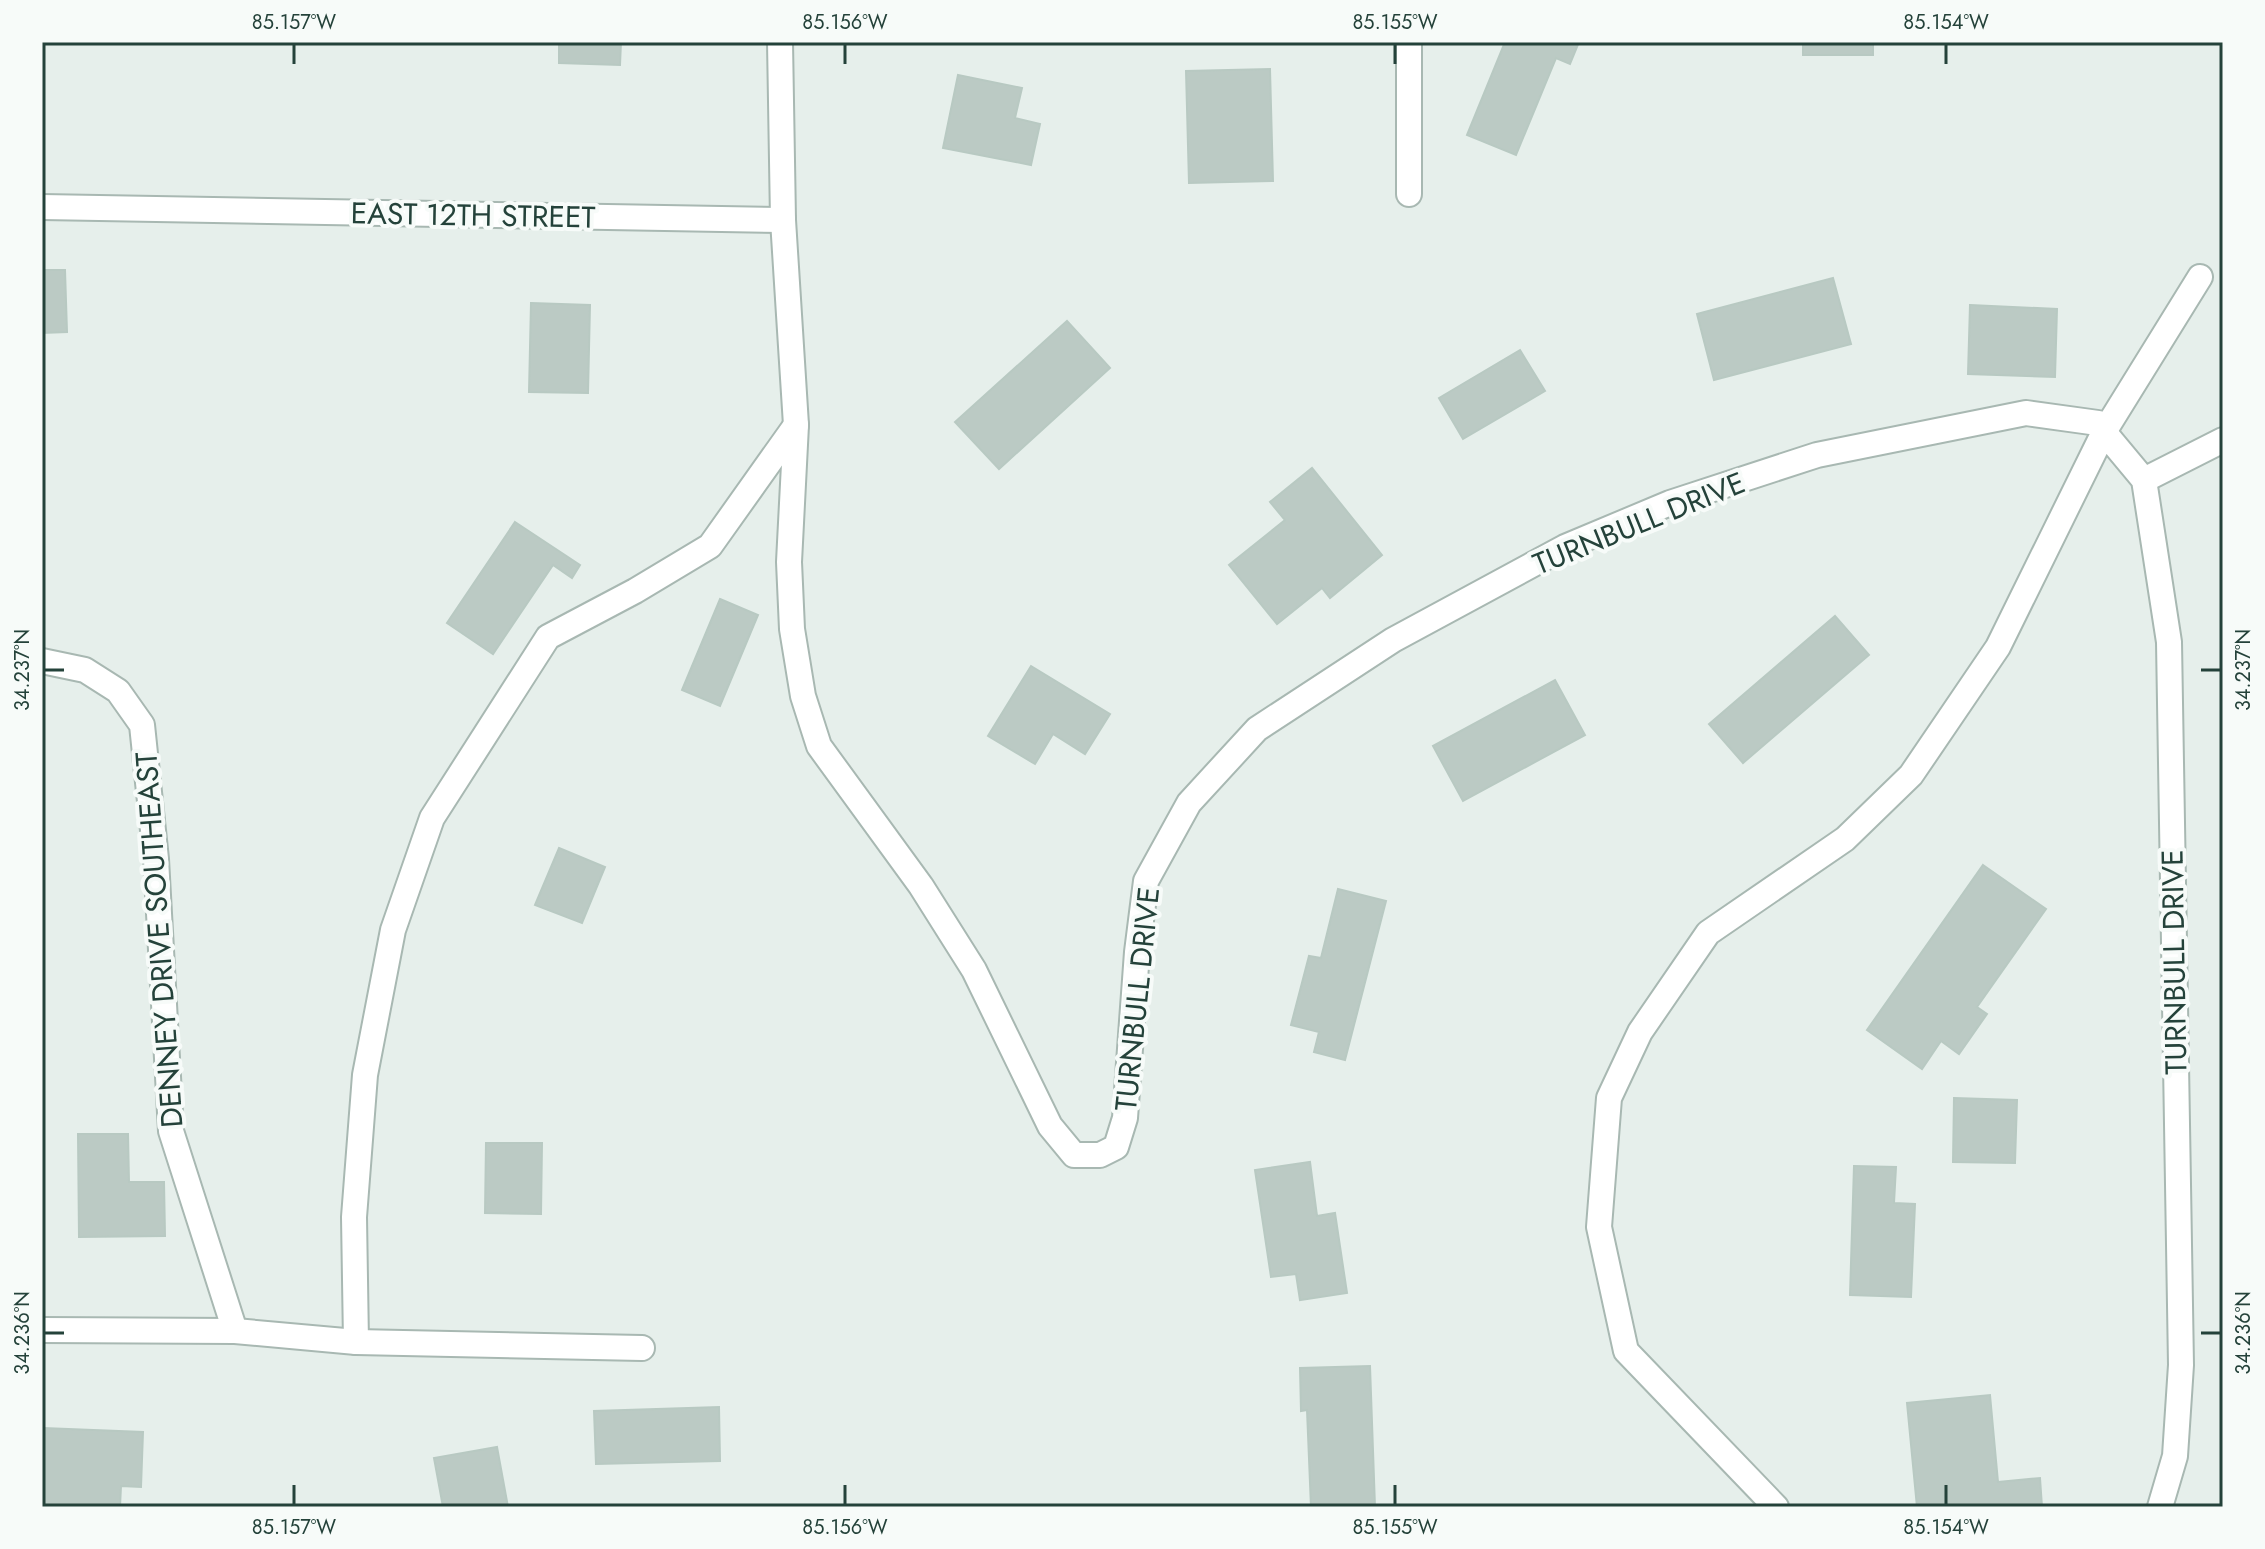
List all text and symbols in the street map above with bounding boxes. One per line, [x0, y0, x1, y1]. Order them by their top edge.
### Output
text: 85.157°W [252, 8, 336, 37]
text: 85.156°W [802, 8, 888, 37]
text: 85.155°W [1352, 8, 1438, 37]
text: 85.154°W [1903, 8, 1989, 37]
street label: EAST 12TH STREET [350, 191, 596, 239]
street label: TURNBULL DRIVE [1527, 461, 1751, 585]
text: 34.237°N [8, 629, 37, 711]
text: 34.237°N [2229, 629, 2258, 711]
street label: DENNEY DRIVE SOUTHEAST [124, 751, 194, 1129]
street label: TURNBULL DRIVE [2151, 849, 2197, 1075]
street label: TURNBULL DRIVE [1104, 885, 1170, 1113]
text: 34.236°N [8, 1291, 37, 1375]
text: 34.236°N [2229, 1291, 2258, 1375]
text: 85.157°W [252, 1513, 336, 1542]
text: 85.156°W [802, 1513, 888, 1542]
text: 85.155°W [1352, 1513, 1438, 1542]
text: 85.154°W [1903, 1513, 1989, 1542]

